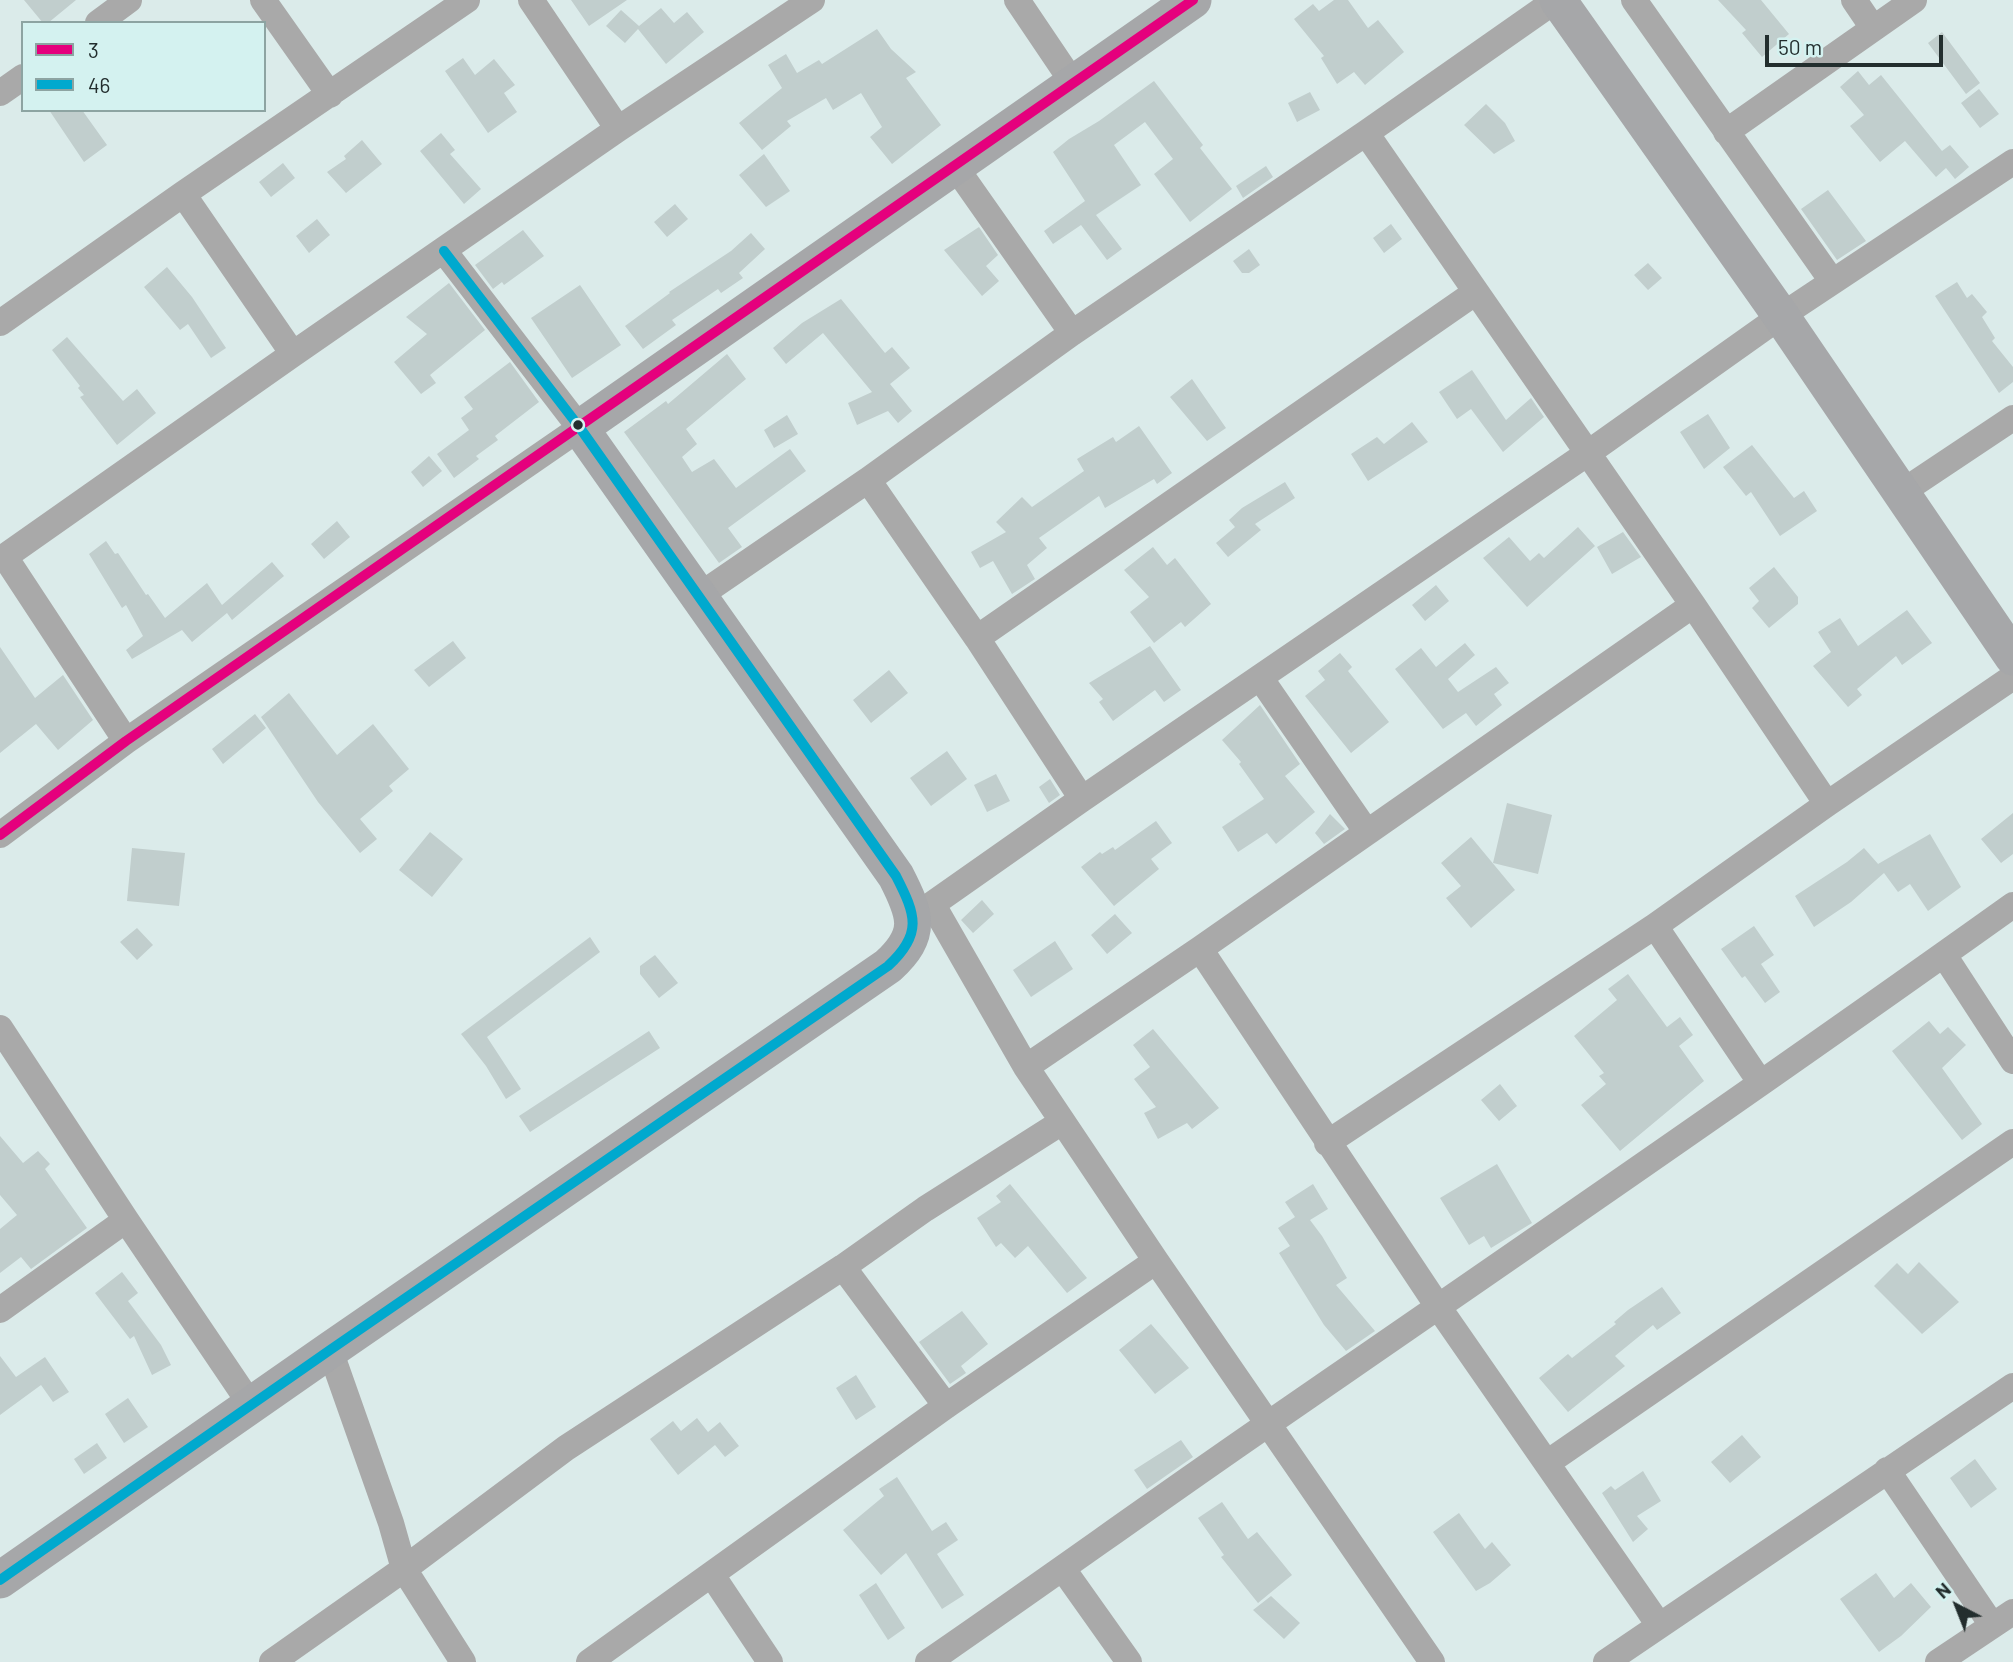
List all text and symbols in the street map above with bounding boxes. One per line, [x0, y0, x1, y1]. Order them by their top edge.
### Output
legend [21, 21, 266, 112]
scale bar [1768, 21, 1946, 65]
text: 50 m [1778, 34, 1822, 59]
text: 3 [88, 37, 99, 62]
text: 46 [88, 72, 110, 97]
unlabelled marker [571, 418, 585, 432]
north arrow [1922, 1571, 1992, 1641]
text: N [1930, 1577, 1955, 1603]

